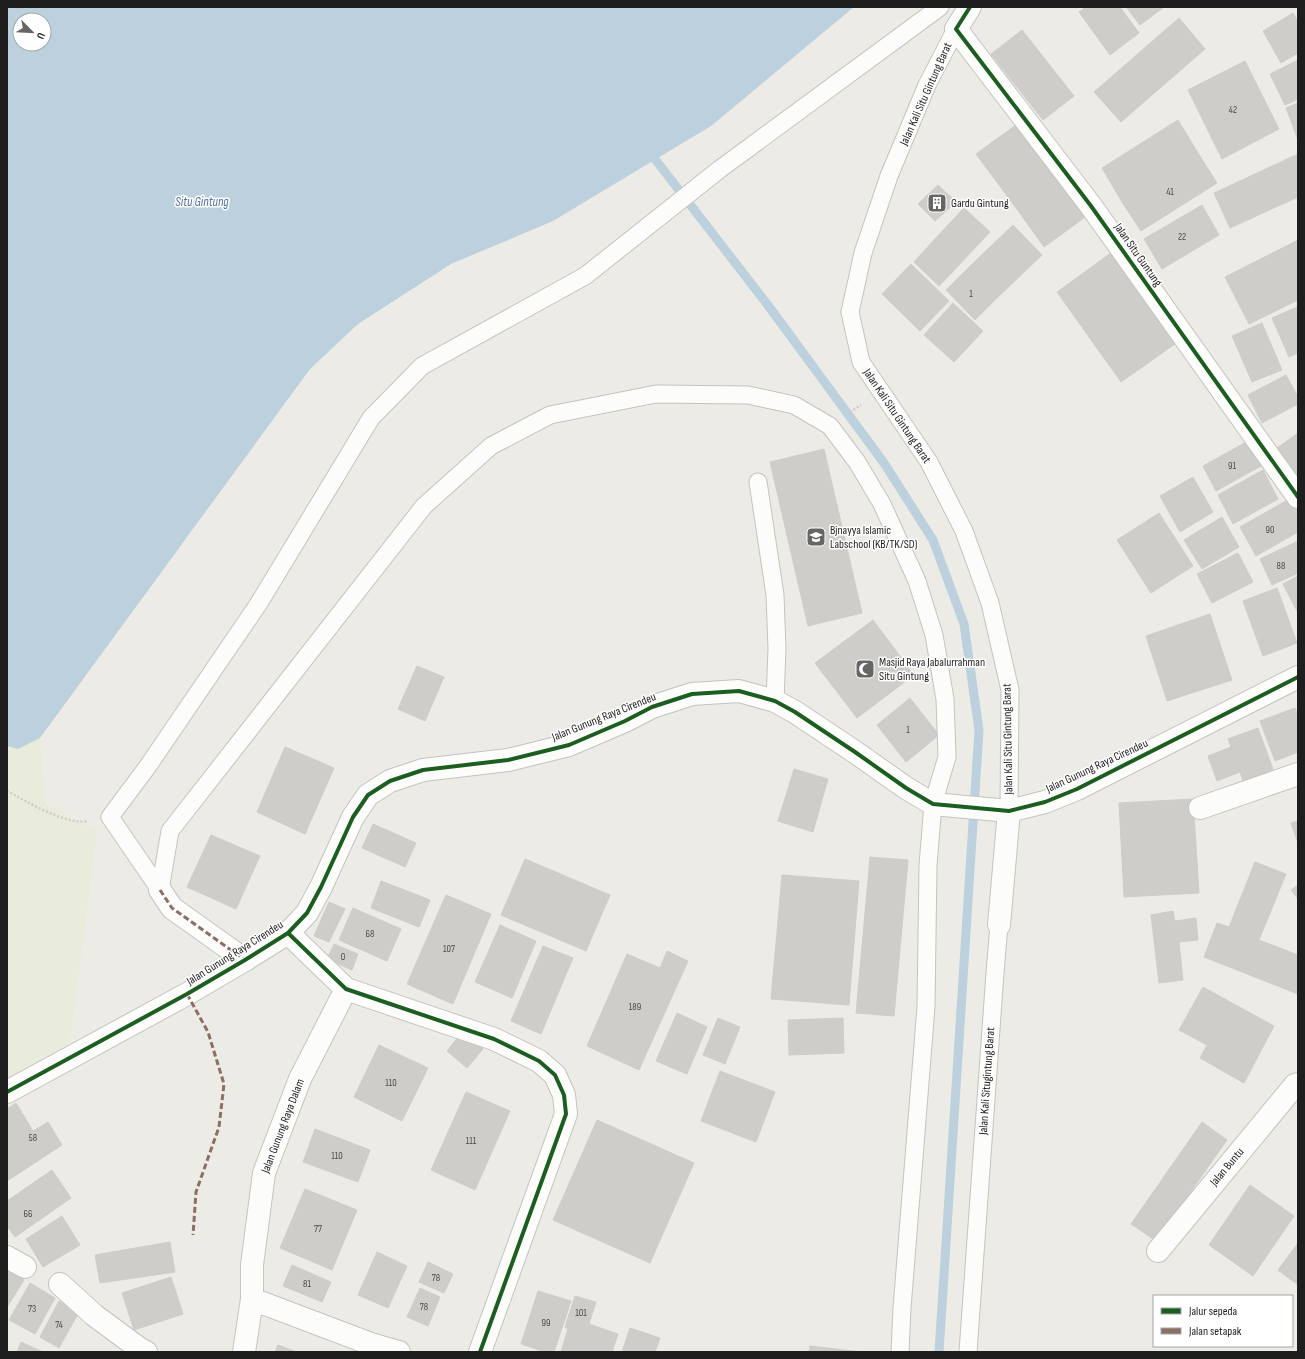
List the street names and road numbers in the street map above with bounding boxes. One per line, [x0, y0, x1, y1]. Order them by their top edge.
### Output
street label: Jalan Kali Situ Gintung Barat [896, 40, 956, 149]
street label: Jalan Situ Guntung [1110, 220, 1165, 290]
street label: Jalan Kali Situ Gintung Barat [859, 365, 934, 466]
street label: Jalan Kali Situ Gintung Barat [1000, 683, 1016, 796]
street label: Jalan Gunung Raya Cirendeu [549, 689, 658, 745]
street label: Jalan Gunung Raya Cirendeu [1043, 736, 1150, 797]
street label: Jalan Gunung Raya Cirendeu [183, 917, 286, 989]
street label: Jalan Kali Situgintung Barat [976, 1026, 998, 1136]
street label: Jalan Gunung Raya Dalam [258, 1076, 308, 1176]
street label: Jalan Buntu [1206, 1145, 1247, 1190]

